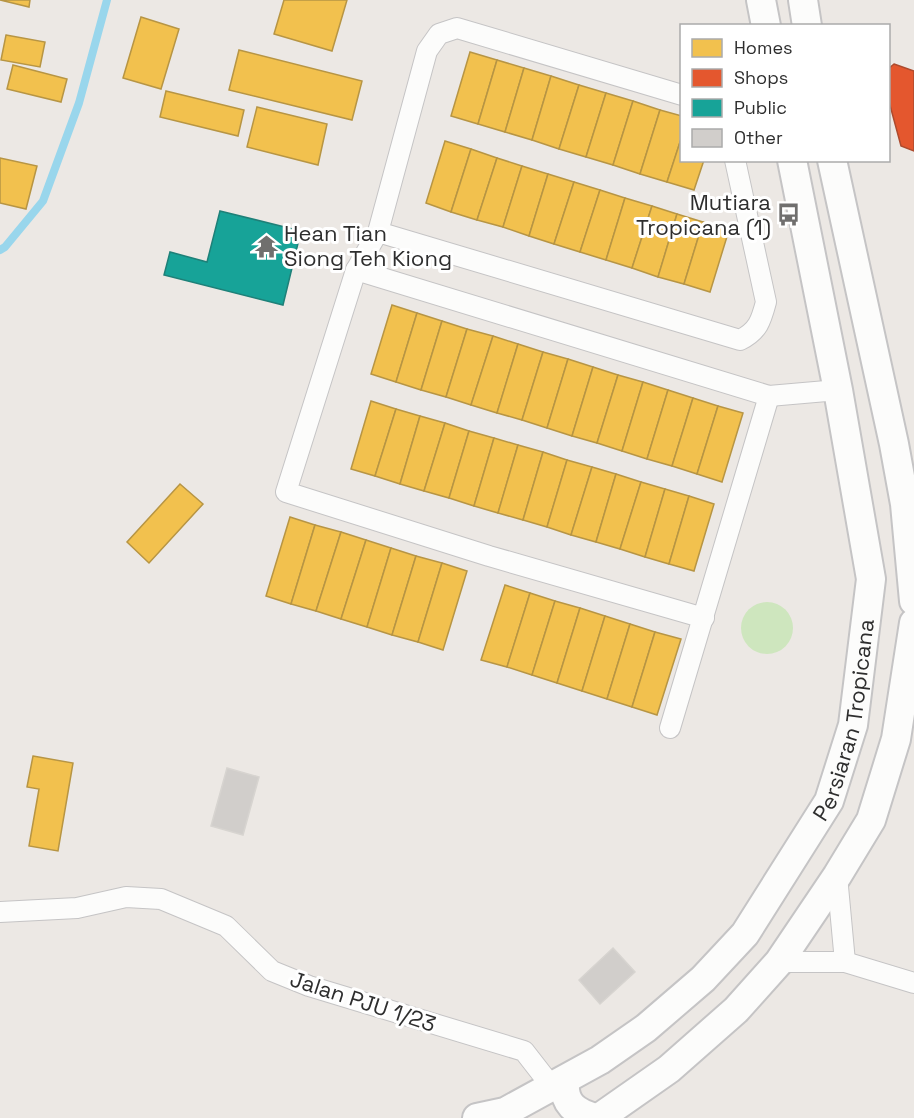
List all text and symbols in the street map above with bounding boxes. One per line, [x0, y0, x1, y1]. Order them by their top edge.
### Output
legend [680, 24, 890, 162]
text: Homes [734, 36, 793, 59]
text: Shops [734, 66, 788, 89]
text: Public [734, 96, 787, 119]
text: Other [734, 126, 783, 149]
place label: Mutiara Tropicana (1) [636, 188, 771, 241]
bus stop icon: Mutiara Tropicana (1) [776, 202, 802, 228]
place label: Hean Tian Siong Teh Kiong [284, 219, 452, 272]
temple icon: Hean Tian Siong Teh Kiong [253, 233, 279, 259]
street label: Persiaran Tropicana [806, 617, 880, 826]
street label: Jalan PJU 1/23 [287, 964, 439, 1038]

